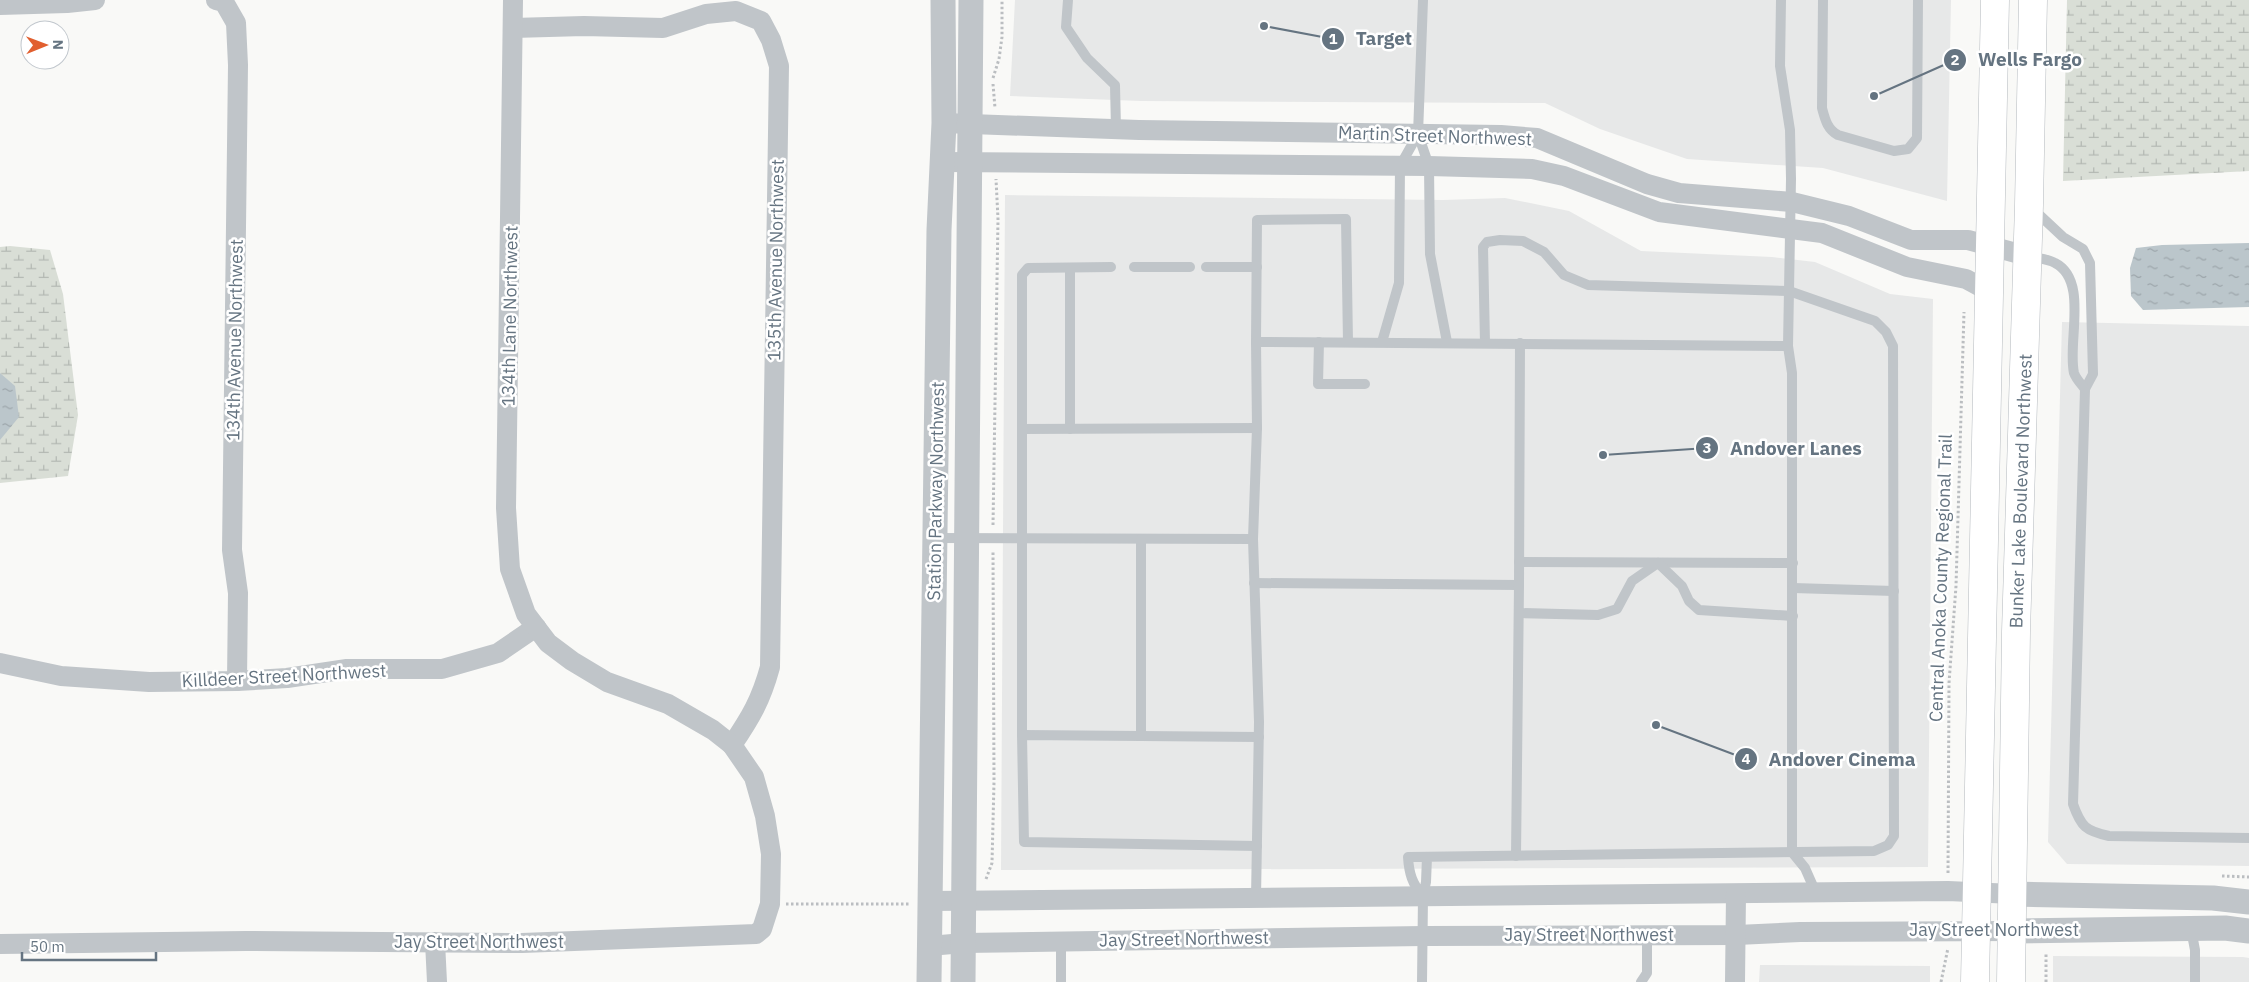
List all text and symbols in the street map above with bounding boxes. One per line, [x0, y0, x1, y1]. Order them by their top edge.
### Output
north arrow [20, 20, 70, 70]
callout: Target [1321, 22, 1422, 56]
text: Target [1356, 26, 1412, 50]
text: 1 [1328, 29, 1338, 48]
text: N [49, 40, 67, 50]
callout: Wells Fargo [1943, 43, 2092, 77]
text: Wells Fargo [1978, 47, 2082, 71]
text: 2 [1950, 50, 1960, 69]
street label: Martin Street Northwest [1338, 121, 1533, 150]
street label: 135th Avenue Northwest [762, 159, 789, 361]
street label: 134th Lane Northwest [496, 225, 523, 407]
street label: 134th Avenue Northwest [221, 239, 248, 441]
street label: Bunker Lake Boulevard Northwest [2004, 353, 2037, 629]
street label: Station Parkway Northwest [922, 381, 949, 601]
callout: Andover Lanes [1695, 431, 1872, 465]
street label: Central Anoka County Regional Trail [1924, 433, 1957, 723]
text: Andover Lanes [1730, 436, 1862, 460]
text: 3 [1702, 438, 1712, 457]
street label: Killdeer Street Northwest [181, 659, 387, 692]
callout: Andover Cinema [1734, 742, 1926, 776]
text: Andover Cinema [1769, 747, 1916, 771]
text: 4 [1741, 749, 1751, 768]
street label: Jay Street Northwest [1909, 918, 2079, 941]
street label: Jay Street Northwest [1504, 923, 1674, 946]
street label: Jay Street Northwest [1099, 926, 1269, 951]
scale bar [22, 930, 156, 962]
street label: Jay Street Northwest [394, 930, 564, 953]
text: 50 m [30, 937, 65, 956]

